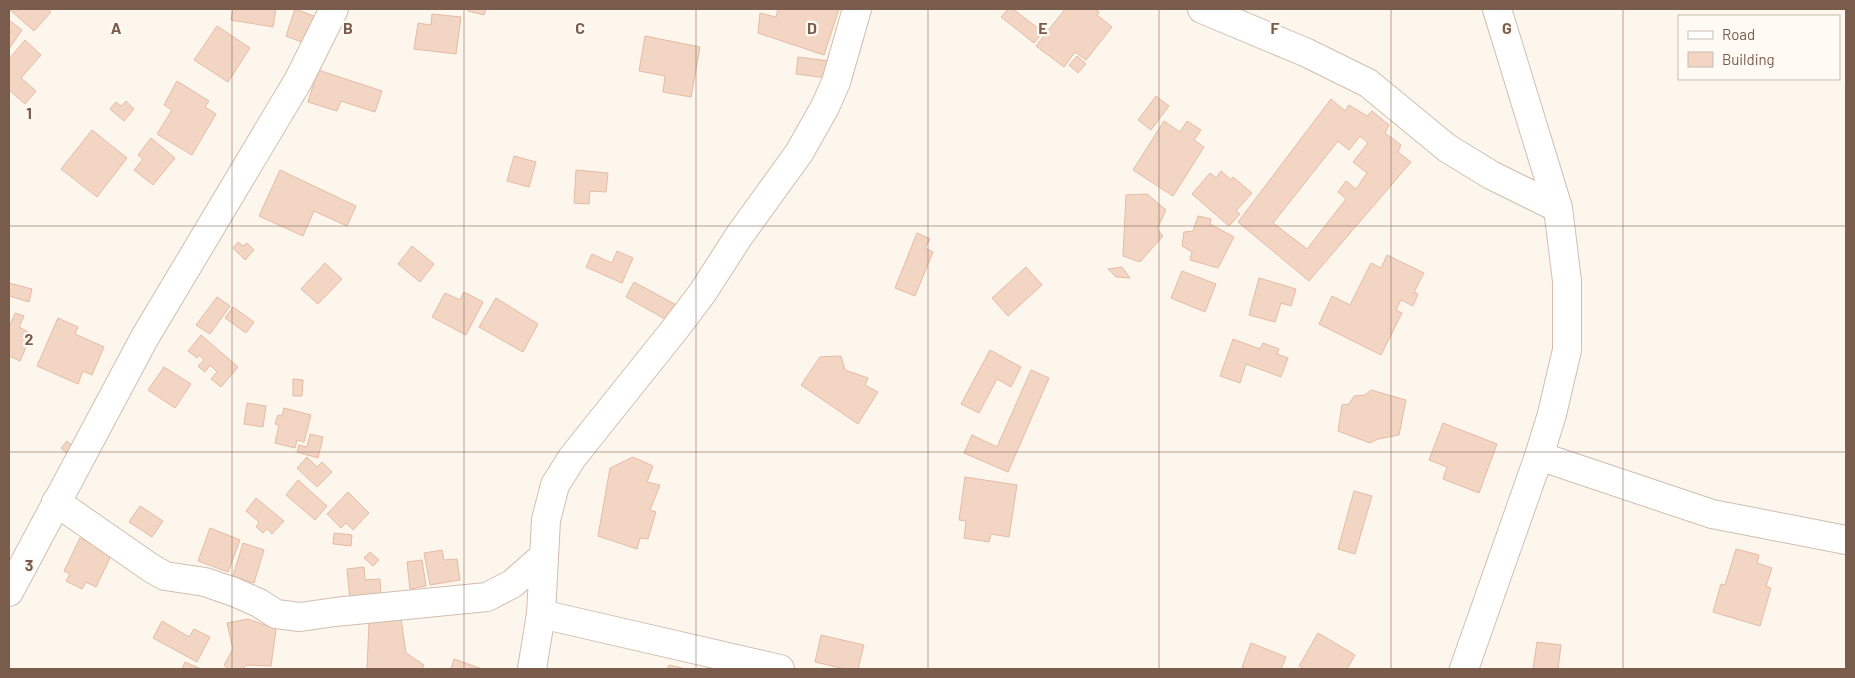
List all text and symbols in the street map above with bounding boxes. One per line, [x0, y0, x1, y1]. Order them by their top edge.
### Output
legend [1678, 15, 1840, 80]
text: A [111, 18, 122, 37]
text: B [343, 18, 353, 37]
text: C [575, 18, 585, 37]
text: D [807, 18, 817, 37]
text: E [1038, 18, 1048, 37]
text: F [1271, 18, 1280, 37]
text: G [1502, 18, 1512, 37]
text: Road [1722, 25, 1755, 43]
text: Building [1722, 50, 1775, 68]
text: 1 [26, 103, 32, 122]
text: 2 [25, 329, 34, 348]
text: 3 [25, 555, 33, 574]

